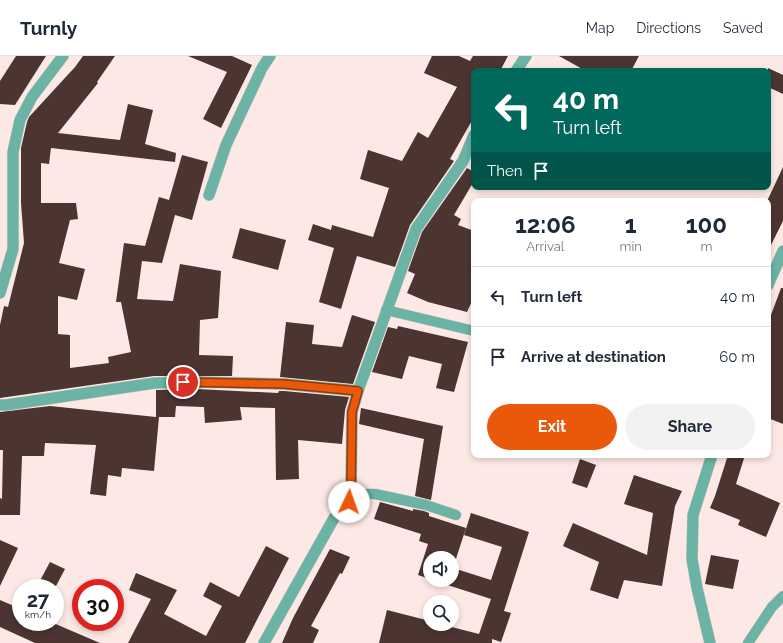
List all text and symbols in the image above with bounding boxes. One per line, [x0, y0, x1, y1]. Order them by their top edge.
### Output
text: Turnly [20, 17, 77, 39]
text: Map [586, 20, 614, 36]
text: Directions [636, 20, 701, 36]
text: Saved [723, 20, 763, 36]
text: 40 m [553, 83, 619, 116]
icon: left [487, 84, 539, 136]
text: Turn left [553, 117, 622, 138]
icon: arrive [530, 160, 552, 182]
text: Then [487, 162, 522, 180]
text: 12:06 [515, 210, 576, 239]
text: 1 [625, 210, 637, 239]
text: 100 [686, 210, 727, 239]
text: Arrival [526, 239, 564, 254]
text: min [619, 239, 642, 254]
text: m [700, 239, 712, 254]
icon: left [487, 286, 509, 308]
text: Turn left [521, 288, 582, 306]
text: 40 m [720, 288, 755, 306]
icon: arrive [487, 346, 509, 368]
text: Arrive at destination [521, 348, 666, 366]
text: 60 m [719, 348, 755, 366]
pin [166, 365, 200, 399]
icon: arrive [172, 371, 194, 393]
button: Exit [487, 404, 617, 450]
button: Share [625, 404, 755, 450]
position arrow [328, 481, 370, 523]
map controls [423, 551, 459, 631]
button: sound [423, 551, 459, 587]
speed limit sign: 30 [72, 579, 124, 631]
text: 27 [27, 588, 49, 612]
button: search [423, 595, 459, 631]
text: km/h [25, 609, 51, 620]

